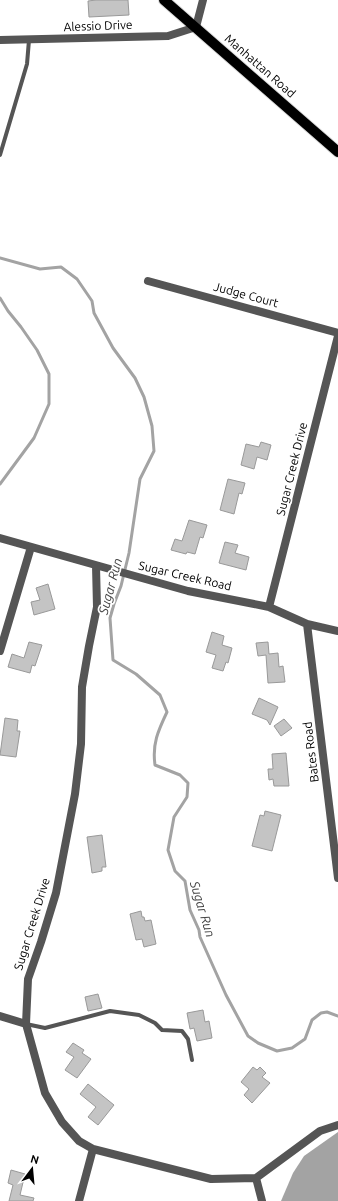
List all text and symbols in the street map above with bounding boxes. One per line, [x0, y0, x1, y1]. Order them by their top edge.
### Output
street label: Alessio Drive [63, 18, 133, 33]
street label: Manhattan Road [222, 31, 298, 100]
street label: Judge Court [212, 280, 280, 309]
street label: Sugar Creek Drive [274, 421, 309, 517]
water label: Sugar Run [95, 556, 124, 617]
street label: Sugar Creek Road [137, 558, 233, 593]
street label: Bates Road [300, 721, 321, 783]
street label: Sugar Creek Drive [11, 876, 52, 972]
water label: Sugar Run [188, 878, 218, 939]
north arrow [12, 1149, 52, 1189]
text: N [29, 1152, 40, 1166]

